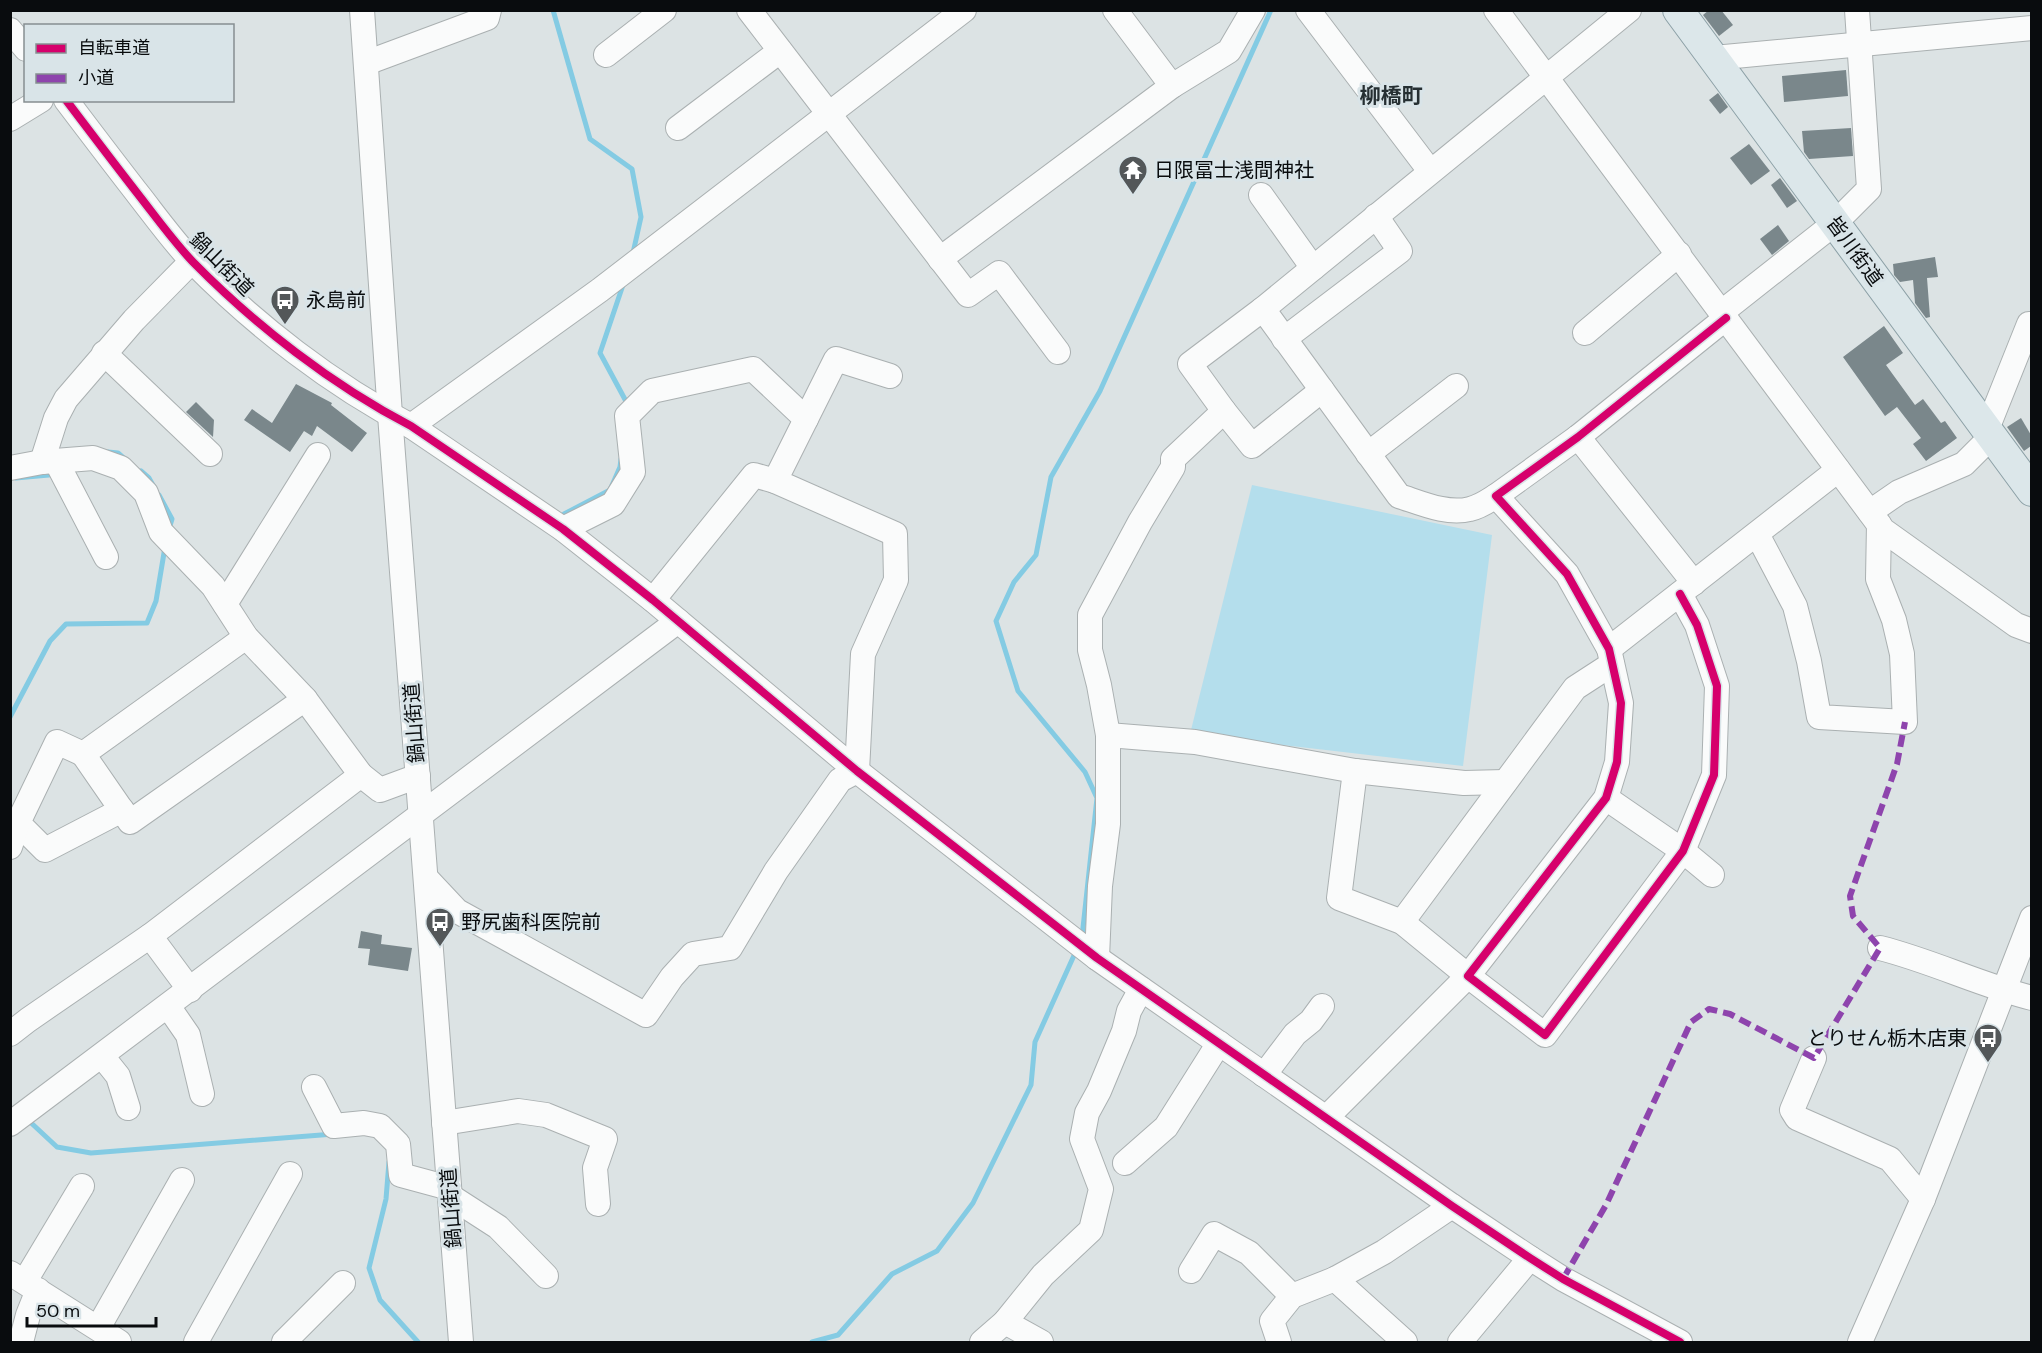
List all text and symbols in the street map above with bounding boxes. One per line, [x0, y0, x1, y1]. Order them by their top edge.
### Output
legend [24, 24, 234, 102]
text: 自転車道 [78, 36, 150, 60]
text: 小道 [78, 66, 114, 90]
district label: 柳橋町 [1360, 82, 1423, 110]
temple icon: 日限冨士浅間神社 [1117, 154, 1149, 196]
place label: 日限冨士浅間神社 [1154, 157, 1314, 183]
street label: 皆川街道 [1821, 211, 1889, 291]
street label: 鍋山街道 [185, 227, 259, 301]
bus stop icon: 永島前 [269, 284, 301, 326]
place label: 永島前 [306, 287, 366, 313]
street label: 鍋山街道 [398, 682, 430, 764]
bus stop icon: 野尻歯科医院前 [424, 906, 456, 948]
place label: 野尻歯科医院前 [461, 909, 601, 935]
bus stop icon: とりせん栃木店東 [1972, 1022, 2004, 1064]
place label: とりせん栃木店東 [1807, 1025, 1967, 1051]
street label: 鍋山街道 [435, 1167, 467, 1249]
scale bar [27, 1290, 156, 1328]
text: 50 m [36, 1299, 80, 1323]

